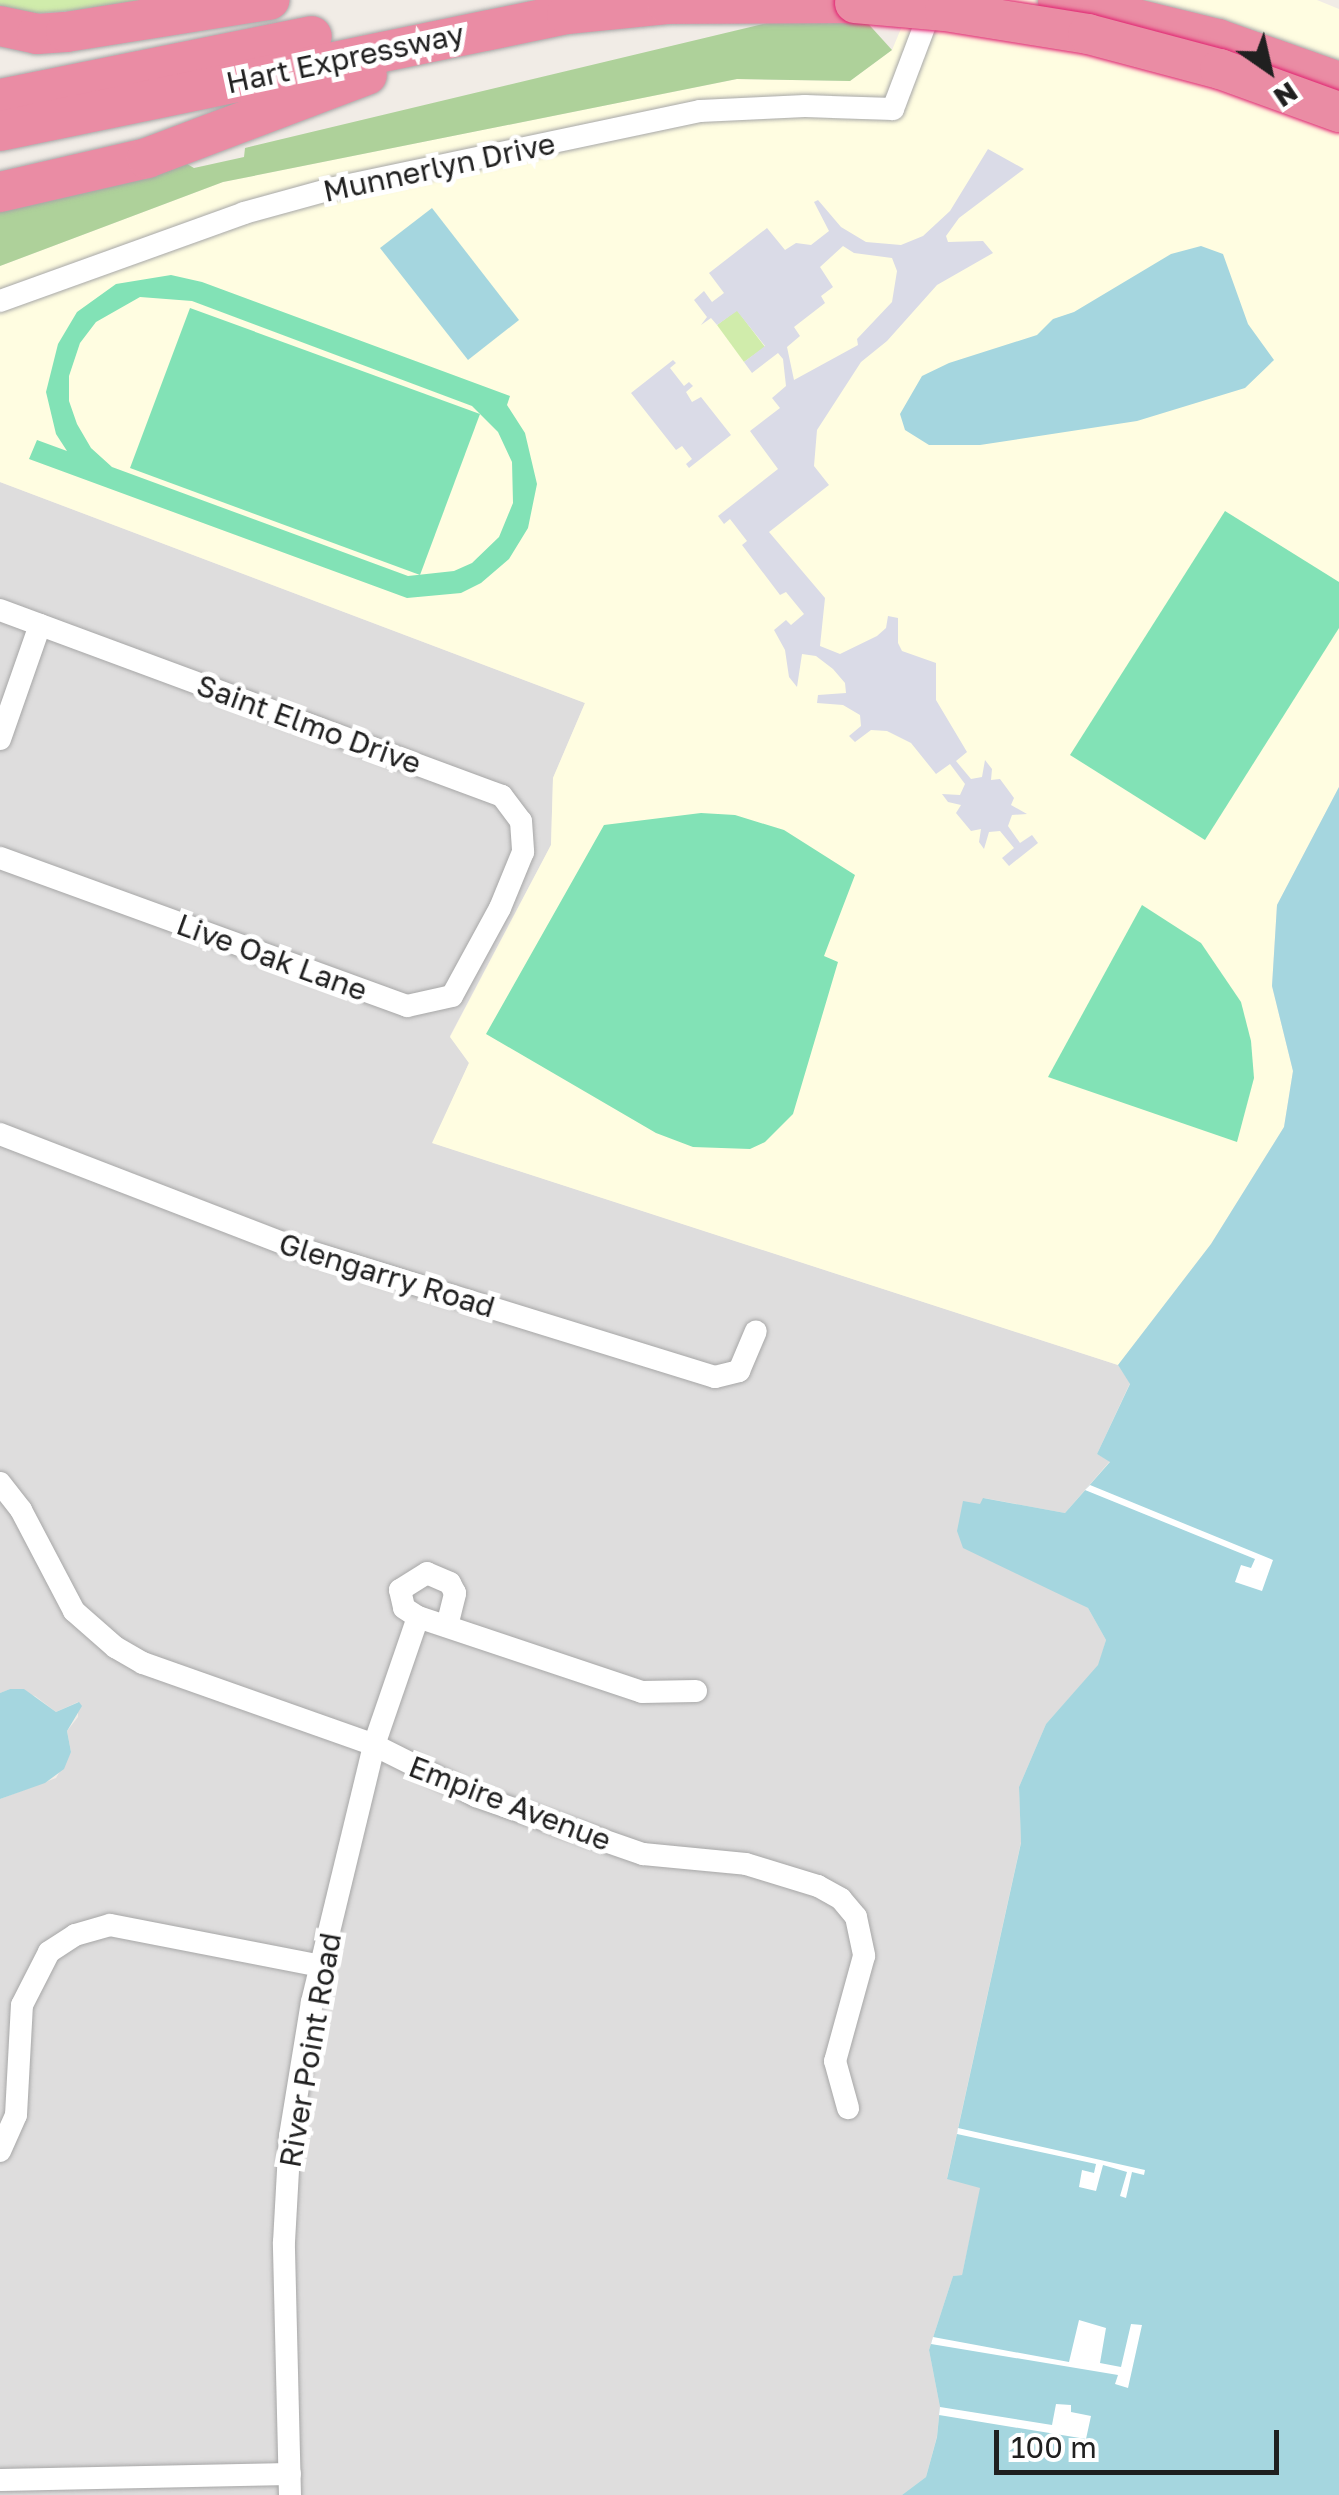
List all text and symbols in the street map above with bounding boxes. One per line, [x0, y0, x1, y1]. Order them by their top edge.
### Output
street label: Hart Expressway [223, 15, 467, 101]
north arrow [1219, 20, 1319, 120]
text: N [1268, 76, 1304, 115]
street label: Munnerlyn Drive [320, 125, 558, 209]
street label: Saint Elmo Drive [192, 667, 426, 781]
street label: Live Oak Lane [172, 906, 372, 1008]
street label: Glengarry Road [275, 1225, 499, 1325]
street label: Empire Avenue [404, 1748, 616, 1858]
street label: River Point Road [272, 1930, 348, 2170]
scale bar [999, 2410, 1284, 2472]
text: 100 m [1011, 2429, 1097, 2465]

